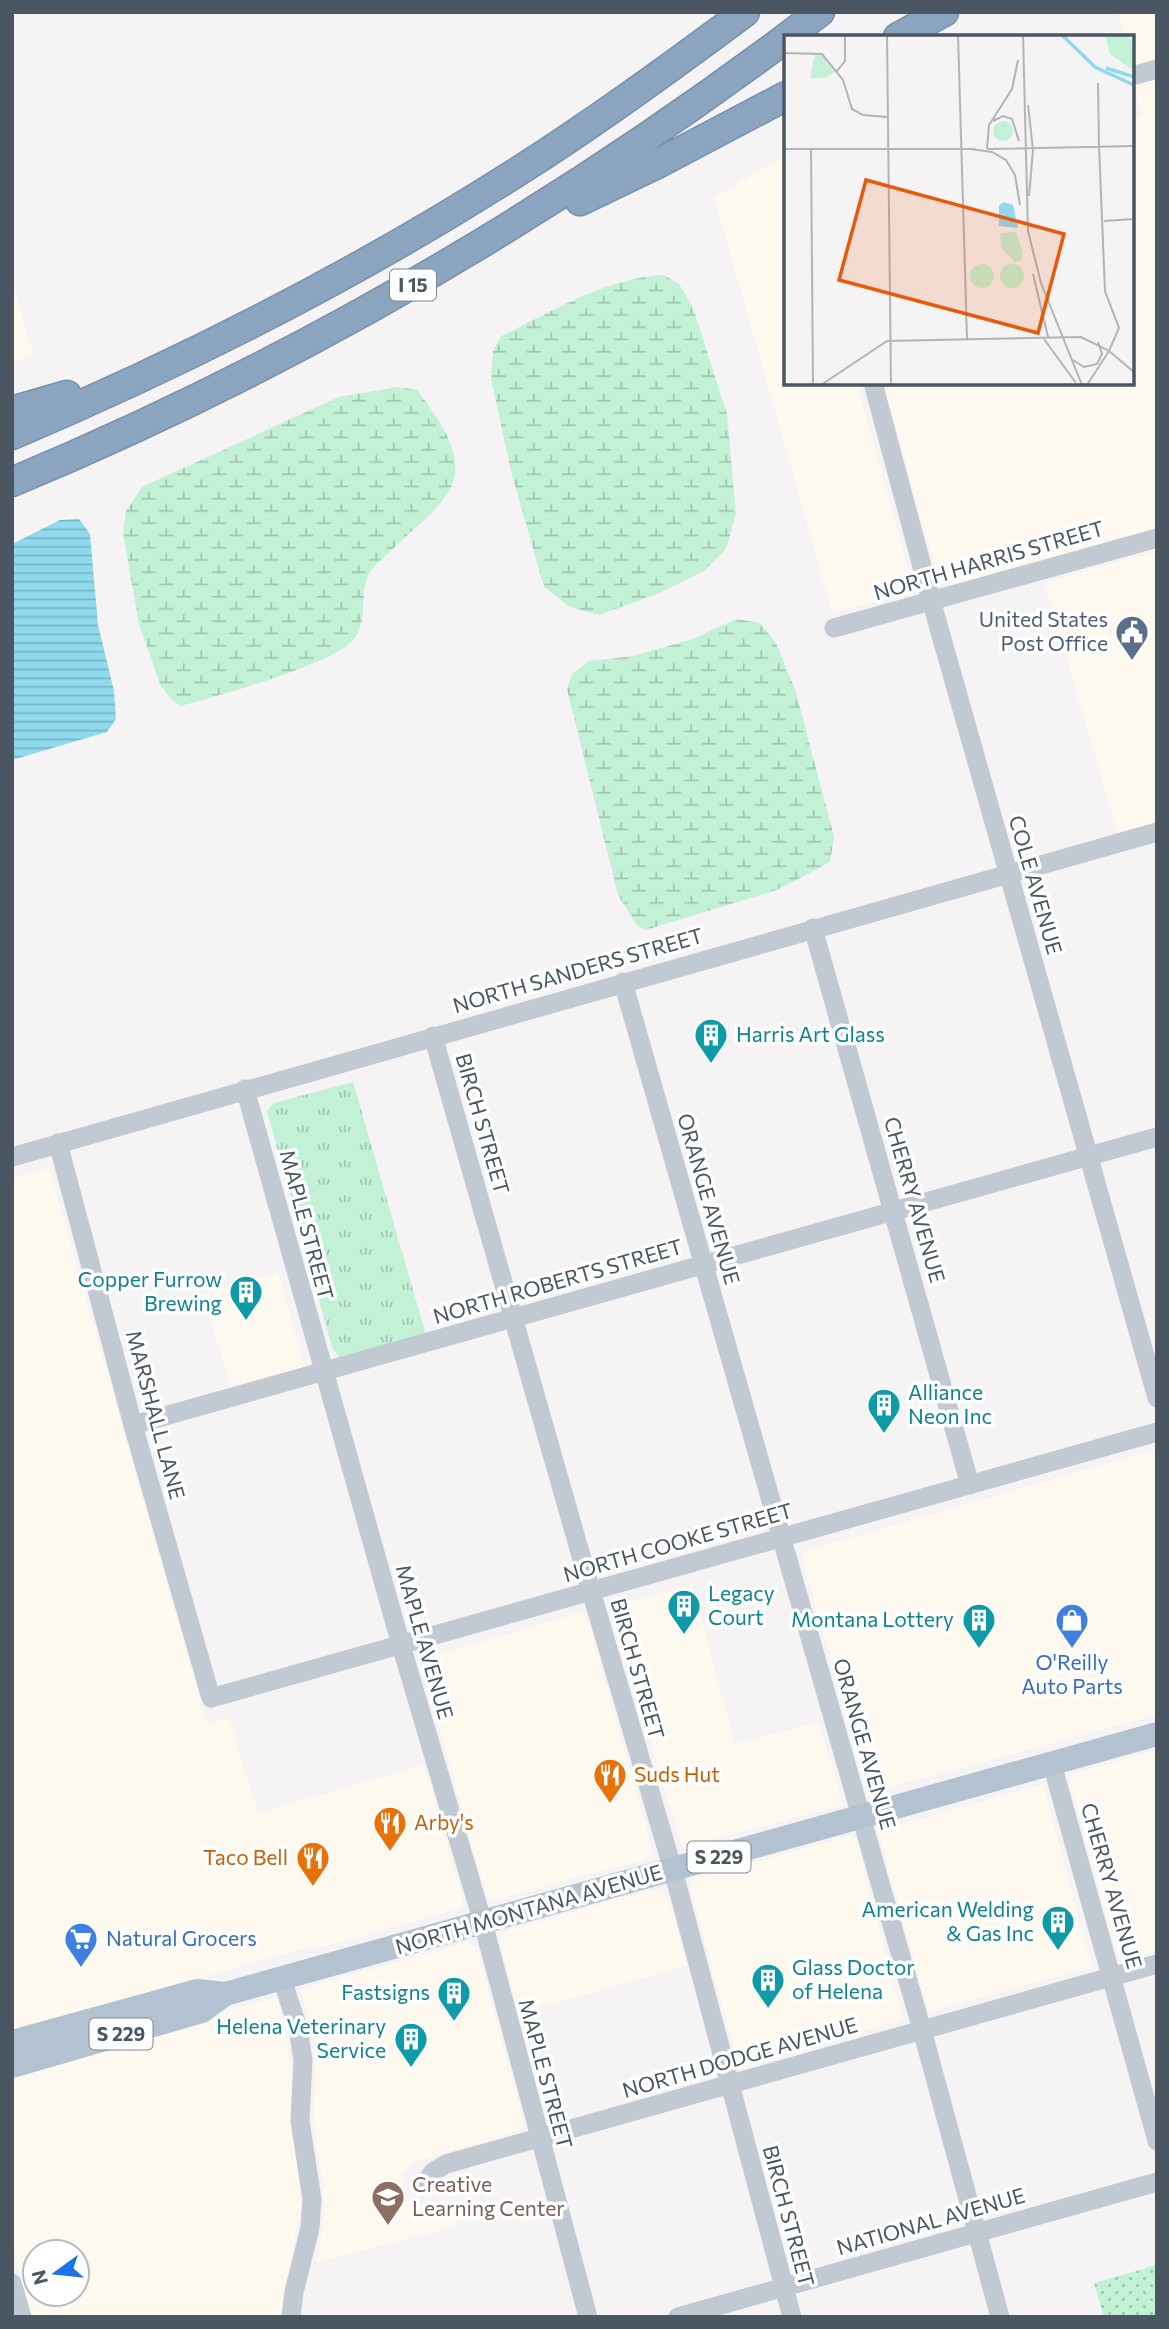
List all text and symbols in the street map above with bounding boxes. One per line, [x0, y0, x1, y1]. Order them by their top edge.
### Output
inset map [784, 35, 1134, 385]
road number: I 15 [390, 270, 436, 300]
street label: NORTH HARRIS STREET [871, 515, 1107, 604]
place label: United States Post Office [979, 606, 1108, 655]
public building icon: United States Post Office [1113, 613, 1151, 662]
street label: COLE AVENUE [1005, 812, 1068, 957]
street label: NORTH SANDERS STREET [450, 922, 705, 1017]
building icon: Harris Art Glass [692, 1016, 730, 1065]
place label: Harris Art Glass [736, 1021, 885, 1046]
street label: BIRCH STREET [451, 1050, 515, 1197]
street label: ORANGE AVENUE [673, 1110, 746, 1287]
street label: CHERRY AVENUE [880, 1114, 951, 1285]
street label: MAPLE STREET [275, 1147, 339, 1302]
street label: NORTH ROBERTS STREET [430, 1233, 685, 1328]
place label: Copper Furrow Brewing [78, 1266, 222, 1315]
building icon: Copper Furrow Brewing [227, 1273, 265, 1322]
street label: MARSHALL LANE [122, 1327, 191, 1502]
place label: Alliance Neon Inc [908, 1379, 992, 1428]
building icon: Alliance Neon Inc [865, 1386, 903, 1435]
street label: NORTH COOKE STREET [560, 1497, 795, 1586]
street label: MAPLE AVENUE [391, 1561, 459, 1722]
place label: Legacy Court [708, 1580, 775, 1629]
building icon: Legacy Court [665, 1587, 703, 1636]
street label: BIRCH STREET [606, 1595, 670, 1742]
building icon: Montana Lottery [960, 1601, 998, 1650]
shop icon: O'Reilly Auto Parts [1053, 1601, 1091, 1650]
place label: Montana Lottery [791, 1606, 954, 1631]
place label: O'Reilly Auto Parts [1021, 1649, 1123, 1698]
street label: ORANGE AVENUE [829, 1655, 902, 1832]
restaurant icon: Suds Hut [591, 1756, 629, 1805]
place label: Suds Hut [634, 1761, 720, 1786]
street label: CHERRY AVENUE [1077, 1800, 1148, 1971]
restaurant icon: Arby's [371, 1804, 409, 1853]
place label: Arby's [414, 1809, 474, 1834]
restaurant icon: Taco Bell [294, 1839, 332, 1888]
road number: S 229 [688, 1842, 750, 1872]
place label: Taco Bell [203, 1844, 288, 1869]
street label: NORTH MONTANA AVENUE [392, 1858, 665, 1959]
place label: American Welding & Gas Inc [862, 1896, 1034, 1945]
building icon: American Welding & Gas Inc [1039, 1903, 1077, 1952]
supermarket icon: Natural Grocers [62, 1920, 100, 1969]
place label: Natural Grocers [106, 1925, 257, 1950]
place label: Glass Doctor of Helena [792, 1954, 915, 2003]
building icon: Glass Doctor of Helena [749, 1961, 787, 2010]
building icon: Fastsigns [435, 1974, 473, 2023]
place label: Fastsigns [341, 1979, 430, 2004]
street label: MAPLE STREET [514, 1996, 578, 2151]
street label: NORTH DODGE AVENUE [619, 2011, 860, 2102]
place label: Helena Veterinary Service [216, 2013, 386, 2062]
road number: S 229 [90, 2018, 152, 2050]
building icon: Helena Veterinary Service [392, 2020, 430, 2069]
street label: BIRCH STREET [759, 2142, 820, 2289]
place label: Creative Learning Center [412, 2171, 565, 2220]
school or university icon: Creative Learning Center [369, 2178, 407, 2227]
street label: NATIONAL AVENUE [834, 2182, 1028, 2259]
north arrow [21, 2238, 91, 2308]
text: N [26, 2268, 52, 2287]

